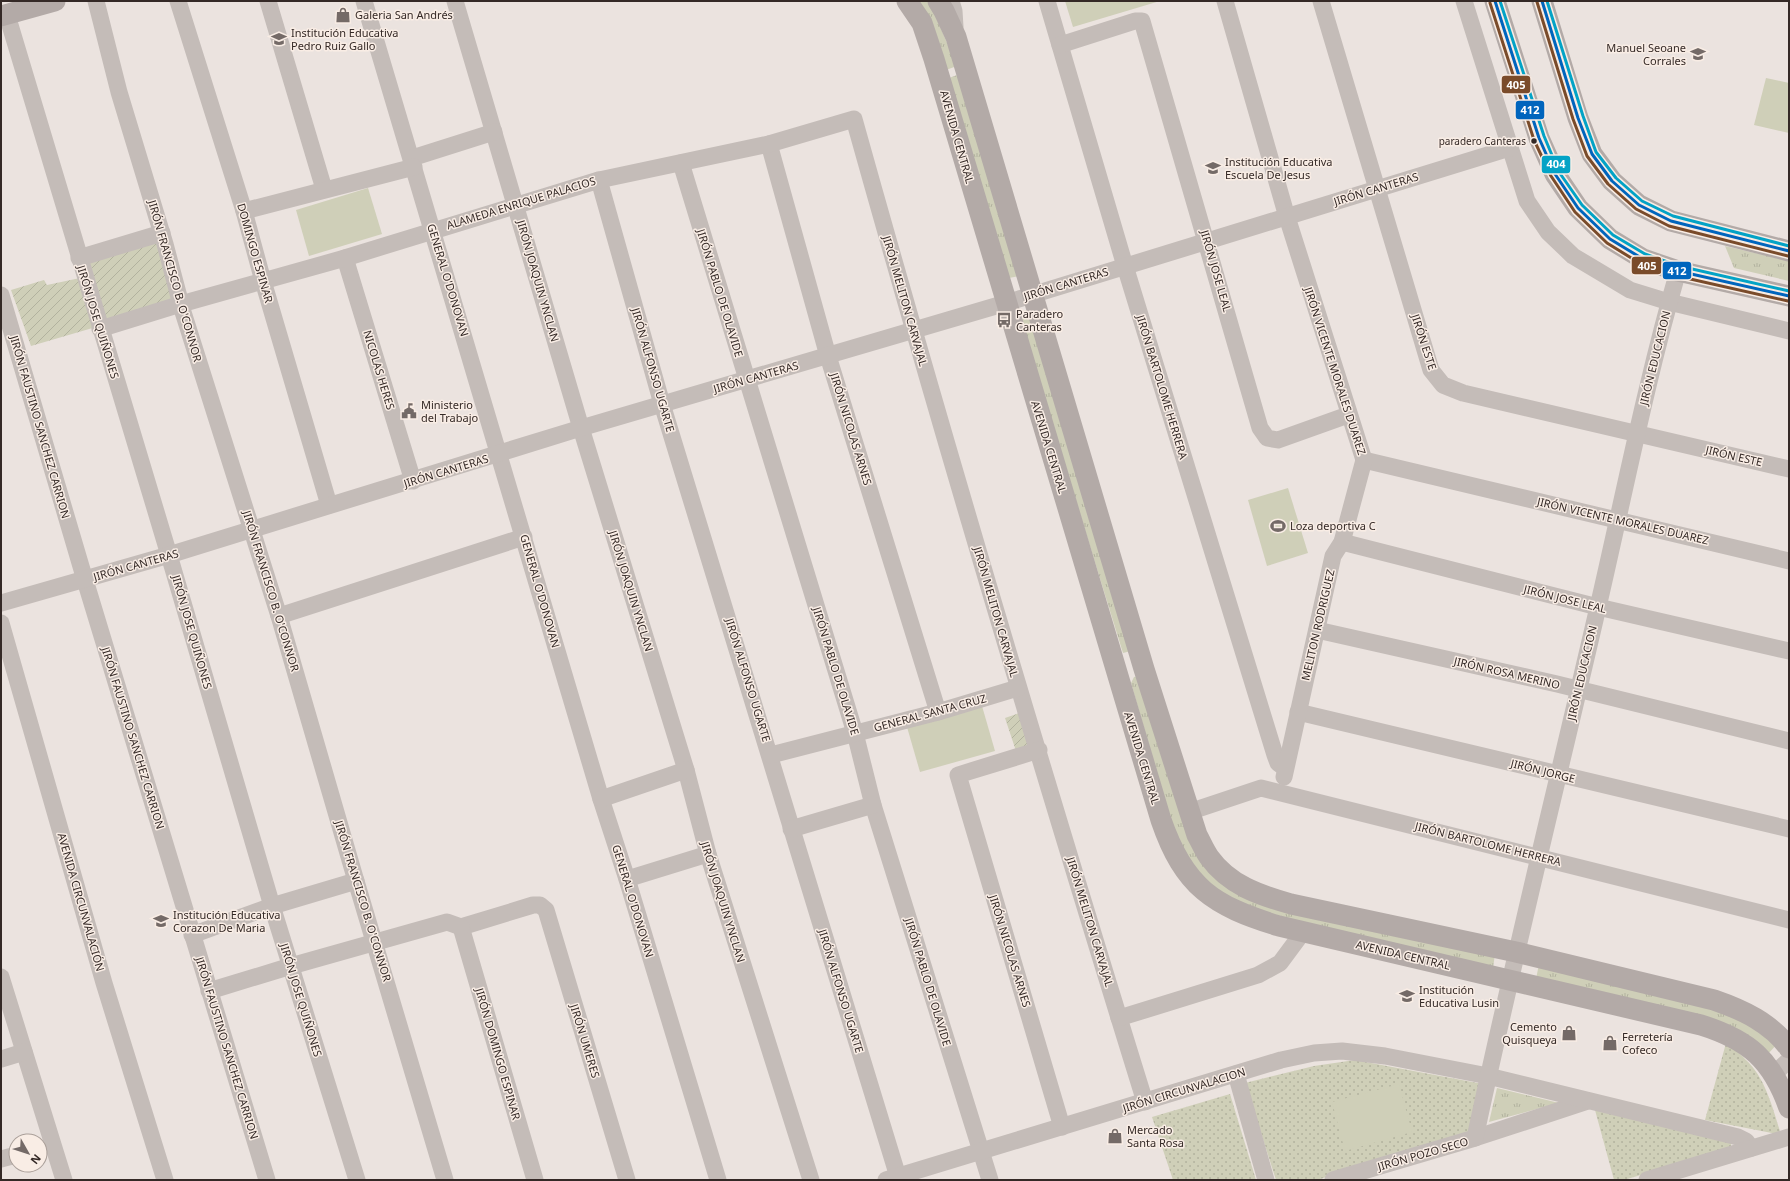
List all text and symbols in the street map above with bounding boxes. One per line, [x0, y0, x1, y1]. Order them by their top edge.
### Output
shop icon: Galeria San Andrés [334, 6, 352, 24]
place label: Galeria San Andrés [355, 7, 453, 22]
place label: Institución Educativa Pedro Ruiz Gallo [291, 25, 399, 53]
school or university icon: Institución Educativa Pedro Ruiz Gallo [270, 30, 288, 48]
place label: Manuel Seoane Corrales [1606, 40, 1686, 68]
school or university icon: Manuel Seoane Corrales [1689, 45, 1707, 63]
line badge: 405 [1501, 75, 1531, 94]
text: 405 [1507, 77, 1525, 92]
street label: AVENIDA CENTRAL [937, 89, 978, 185]
line badge: 412 [1515, 100, 1545, 120]
text: 412 [1521, 102, 1539, 117]
place label: paradero Canteras [1439, 134, 1526, 148]
marker: paradero Canteras [1529, 136, 1539, 146]
place label: Institución Educativa Escuela De Jesus [1225, 154, 1333, 182]
line badge: 404 [1541, 155, 1571, 174]
text: 404 [1547, 156, 1566, 171]
school or university icon: Institución Educativa Escuela De Jesus [1204, 159, 1222, 177]
street label: JIRÓN CANTERAS [1331, 169, 1420, 209]
street label: ALAMEDA ENRIQUE PALACIOS [444, 173, 597, 232]
street label: JIRÓN FRANCISCO B. O'CONNOR [145, 197, 206, 364]
street label: DOMINGO ESPINAR [234, 201, 277, 305]
street label: JIRÓN JOAQUIN YNCLAN [514, 217, 563, 343]
street label: GENERAL O'DONOVAN [424, 222, 473, 338]
street label: JIRÓN PABLO DE OLAVIDE [694, 226, 747, 359]
street label: JIRÓN JOSE LEAL [1197, 227, 1235, 314]
street label: JIRÓN MELITON CARVAJAL [879, 233, 931, 368]
line badge: 405 [1631, 256, 1662, 275]
text: 405 [1638, 258, 1656, 273]
line badge: 412 [1662, 261, 1692, 280]
street label: JIRÓN JOSE QUIÑONES [74, 262, 123, 380]
text: 412 [1668, 263, 1686, 278]
street label: JIRÓN CANTERAS [1021, 264, 1110, 304]
street label: JIRÓN VICENTE MORALES DUAREZ [1301, 284, 1370, 457]
street label: JIRÓN ALFONSO UGARTE [628, 305, 678, 434]
place label: Paradero Canteras [1016, 306, 1064, 334]
street label: JIRÓN EDUCACION [1635, 309, 1674, 408]
bus stop icon: Paradero Canteras [995, 311, 1013, 329]
street label: JIRÓN ESTE [1408, 311, 1441, 372]
street label: JIRÓN BARTOLOME HERRERA [1133, 312, 1192, 462]
street label: NICOLAS HERES [360, 328, 399, 411]
street label: JIRÓN FAUSTINO SANCHEZ CARRION [7, 333, 74, 520]
street label: JIRÓN CANTERAS [711, 357, 800, 396]
street label: JIRÓN NICOLAS ARNES [827, 370, 876, 487]
place label: Ministerio del Trabajo [421, 397, 479, 425]
street label: AVENIDA CENTRAL [1028, 399, 1071, 495]
public building icon: Ministerio del Trabajo [400, 402, 418, 420]
street label: JIRÓN ESTE [1703, 441, 1764, 469]
street label: JIRÓN CANTERAS [401, 451, 490, 491]
street label: JIRÓN VICENTE MORALES DUAREZ [1535, 493, 1710, 548]
street label: JIRÓN FRANCISCO B. O'CONNOR [240, 508, 303, 673]
sports icon: Loza deportiva C [1269, 517, 1287, 535]
place label: Loza deportiva C [1290, 518, 1376, 533]
street label: JIRÓN JOAQUIN YNCLAN [606, 528, 657, 653]
street label: GENERAL O'DONOVAN [517, 532, 564, 649]
street label: JIRÓN MELITON CARVAJAL [970, 544, 1022, 679]
street label: JIRÓN CANTERAS [91, 545, 180, 584]
street label: MELITON RODRIGUEZ [1297, 568, 1338, 682]
street label: JIRÓN JOSE QUIÑONES [169, 572, 216, 691]
street label: JIRÓN JOSE LEAL [1521, 581, 1608, 616]
street label: JIRÓN PABLO DE OLAVIDE [810, 604, 863, 737]
street label: JIRÓN ALFONSO UGARTE [722, 615, 774, 743]
street label: JIRÓN EDUCACION [1563, 624, 1600, 723]
street label: JIRÓN FAUSTINO SANCHEZ CARRION [98, 644, 168, 831]
street label: JIRÓN ROSA MERINO [1452, 653, 1562, 692]
street label: GENERAL SANTA CRUZ [872, 690, 988, 735]
street label: AVENIDA CENTRAL [1121, 710, 1164, 806]
street label: JIRÓN JORGE [1508, 755, 1577, 786]
street label: JIRÓN FRANCISCO B. O'CONNOR [332, 818, 395, 983]
street label: JIRÓN BARTOLOME HERRERA [1413, 818, 1564, 869]
street label: AVENIDA CIRCUNVALACIÓN [55, 831, 108, 973]
street label: JIRÓN JOAQUIN YNCLAN [698, 839, 749, 964]
street label: GENERAL O'DONOVAN [609, 843, 658, 959]
street label: JIRÓN MELITON CARVAJAL [1063, 854, 1117, 989]
street label: JIRÓN NICOLAS ARNES [986, 892, 1035, 1009]
place label: Institución Educativa Corazon De Maria [173, 907, 281, 935]
school or university icon: Institución Educativa Corazon De Maria [152, 912, 170, 930]
street label: JIRÓN PABLO DE OLAVIDE [902, 915, 955, 1048]
street label: JIRÓN ALFONSO UGARTE [815, 926, 867, 1054]
street label: AVENIDA CENTRAL [1355, 936, 1452, 973]
street label: JIRÓN JOSE QUIÑONES [277, 940, 326, 1058]
street label: JIRÓN FAUSTINO SANCHEZ CARRION [192, 954, 262, 1141]
place label: Institución Educativa Lusin [1419, 982, 1499, 1010]
street label: JIRÓN DOMINGO ESPINAR [472, 985, 525, 1122]
school or university icon: Institución Educativa Lusin [1398, 987, 1416, 1005]
street label: JIRÓN UMERES [567, 1001, 604, 1080]
place label: Cemento Quisqueya [1502, 1019, 1557, 1047]
shop icon: Cemento Quisqueya [1560, 1024, 1578, 1042]
place label: Ferretería Cofeco [1622, 1029, 1673, 1057]
shop icon: Ferretería Cofeco [1601, 1034, 1619, 1052]
street label: JIRÓN CIRCUNVALACION [1120, 1064, 1247, 1116]
place label: Mercado Santa Rosa [1127, 1122, 1184, 1150]
shop icon: Mercado Santa Rosa [1106, 1127, 1124, 1145]
north arrow [8, 1133, 48, 1173]
street label: JIRÓN POZO SECO [1375, 1133, 1470, 1174]
text: N [28, 1151, 45, 1168]

